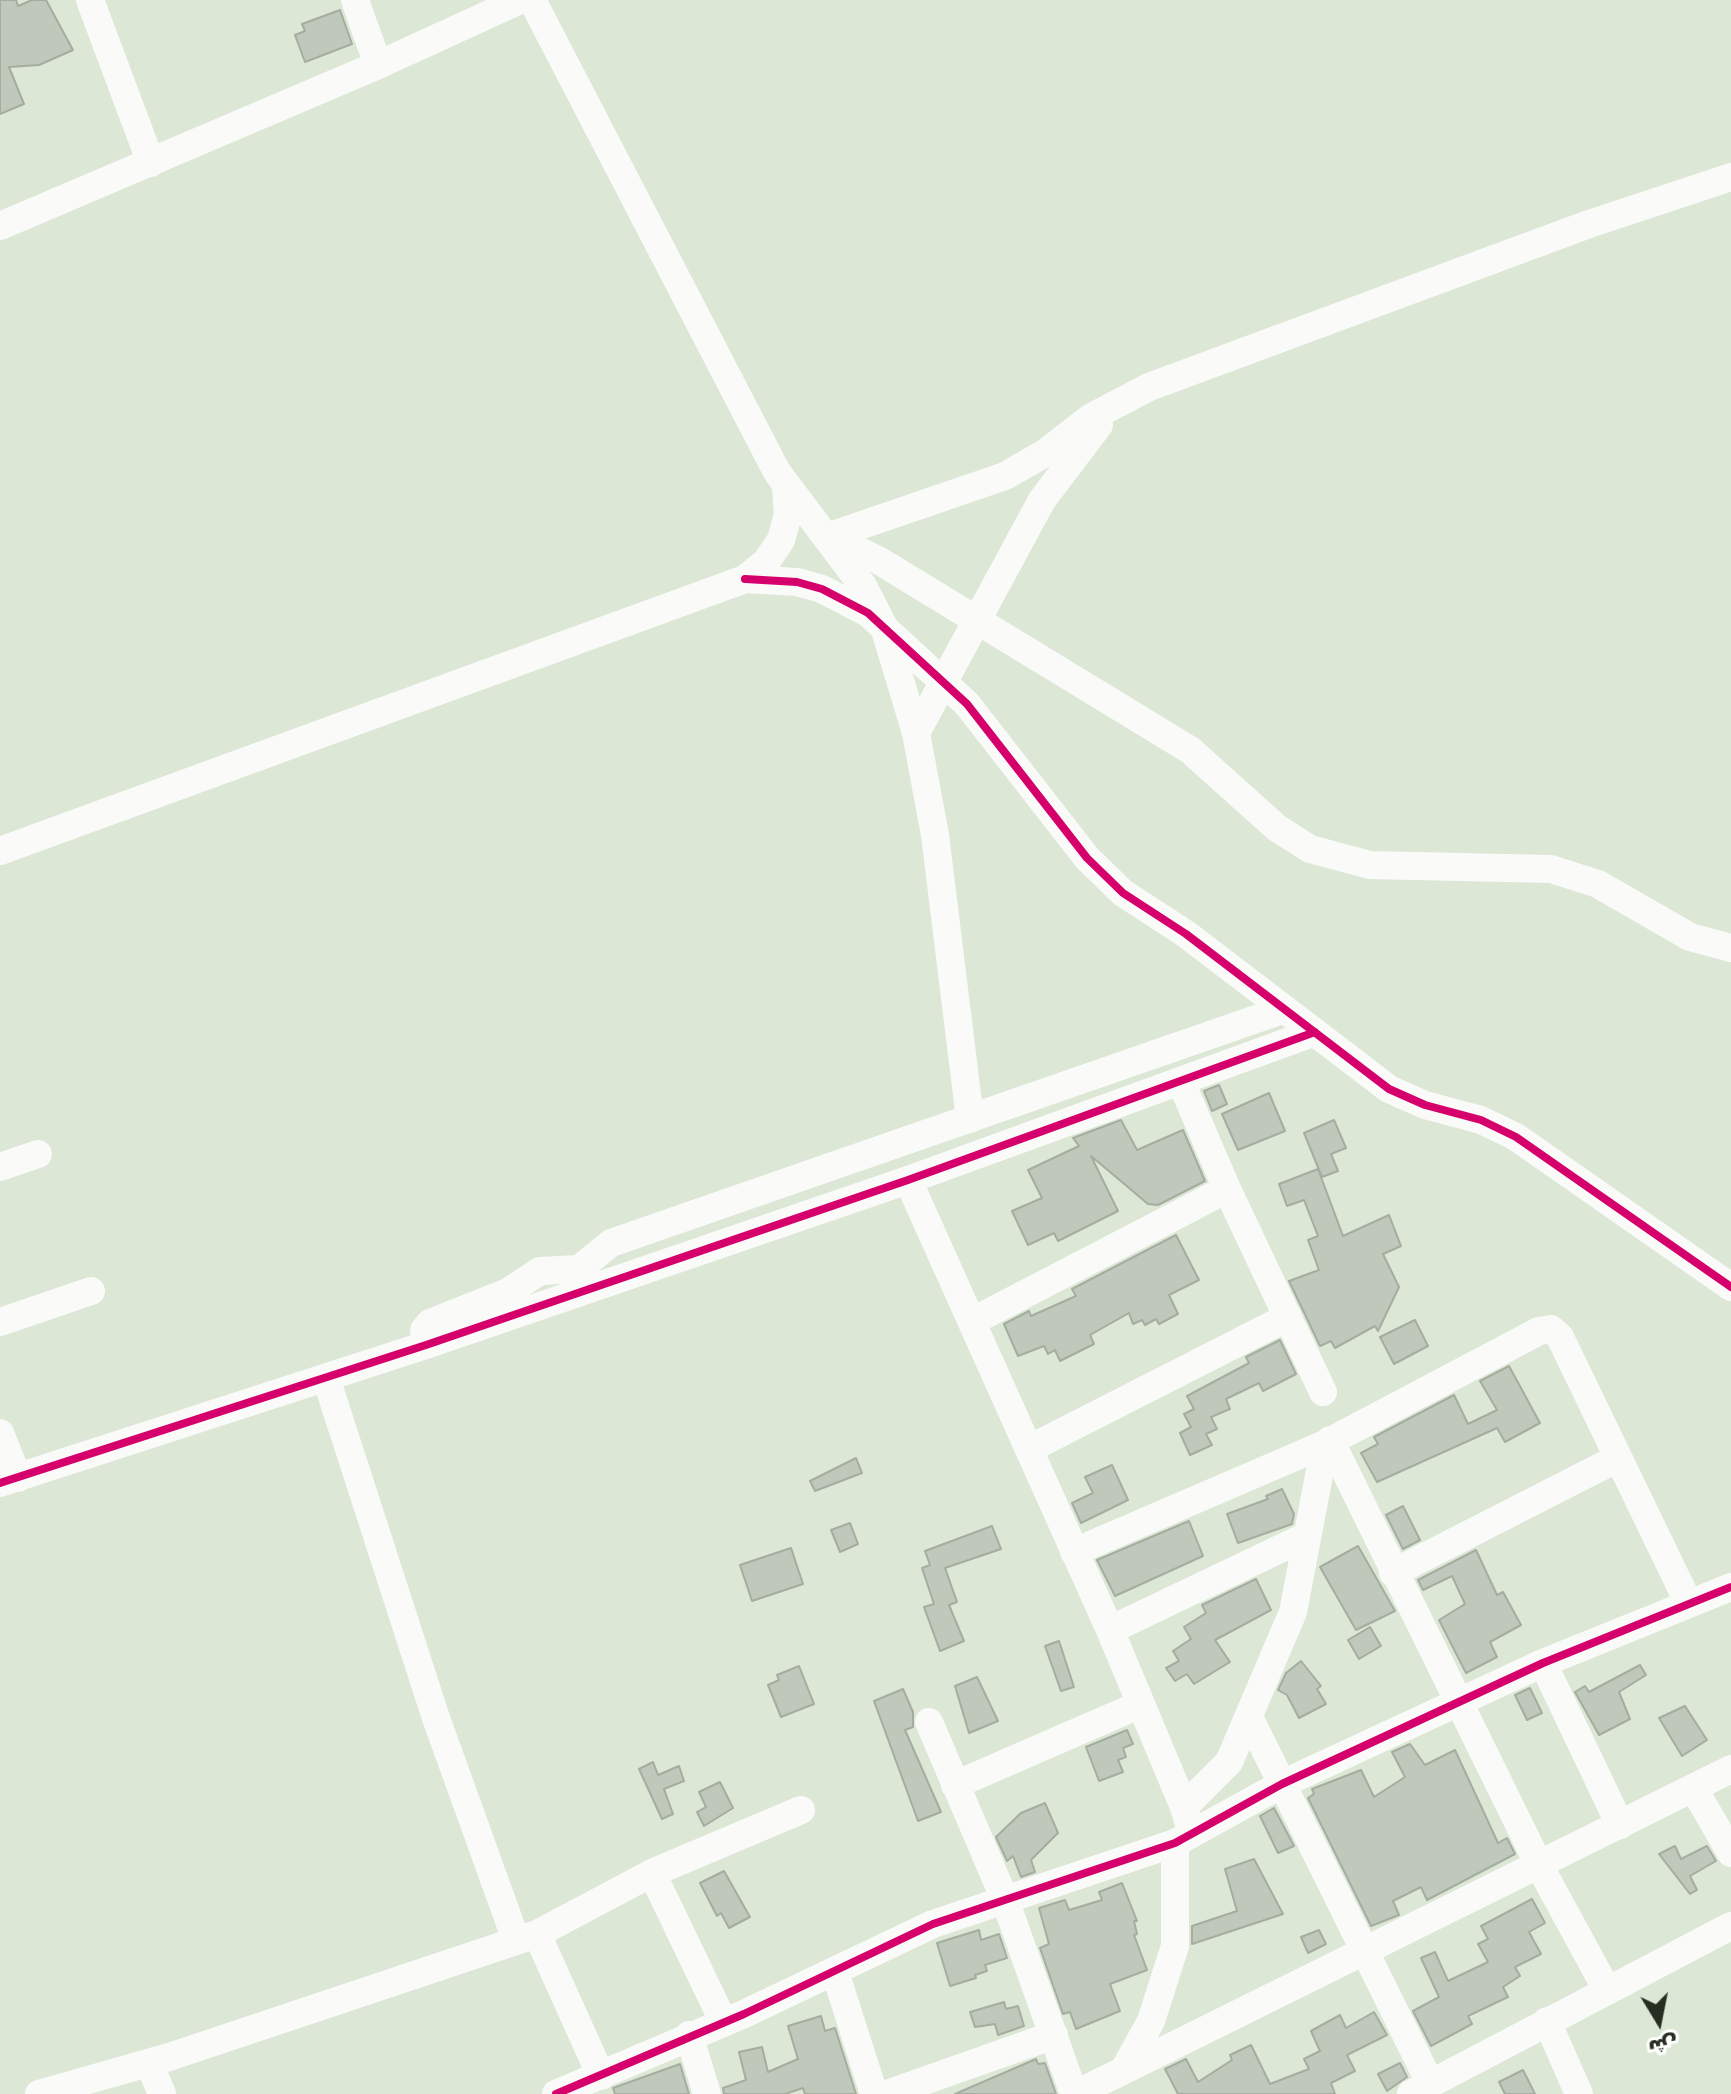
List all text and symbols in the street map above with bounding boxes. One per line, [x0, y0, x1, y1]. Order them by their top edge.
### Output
north arrow [1619, 1982, 1699, 2062]
text: ش [1646, 2031, 1680, 2061]

